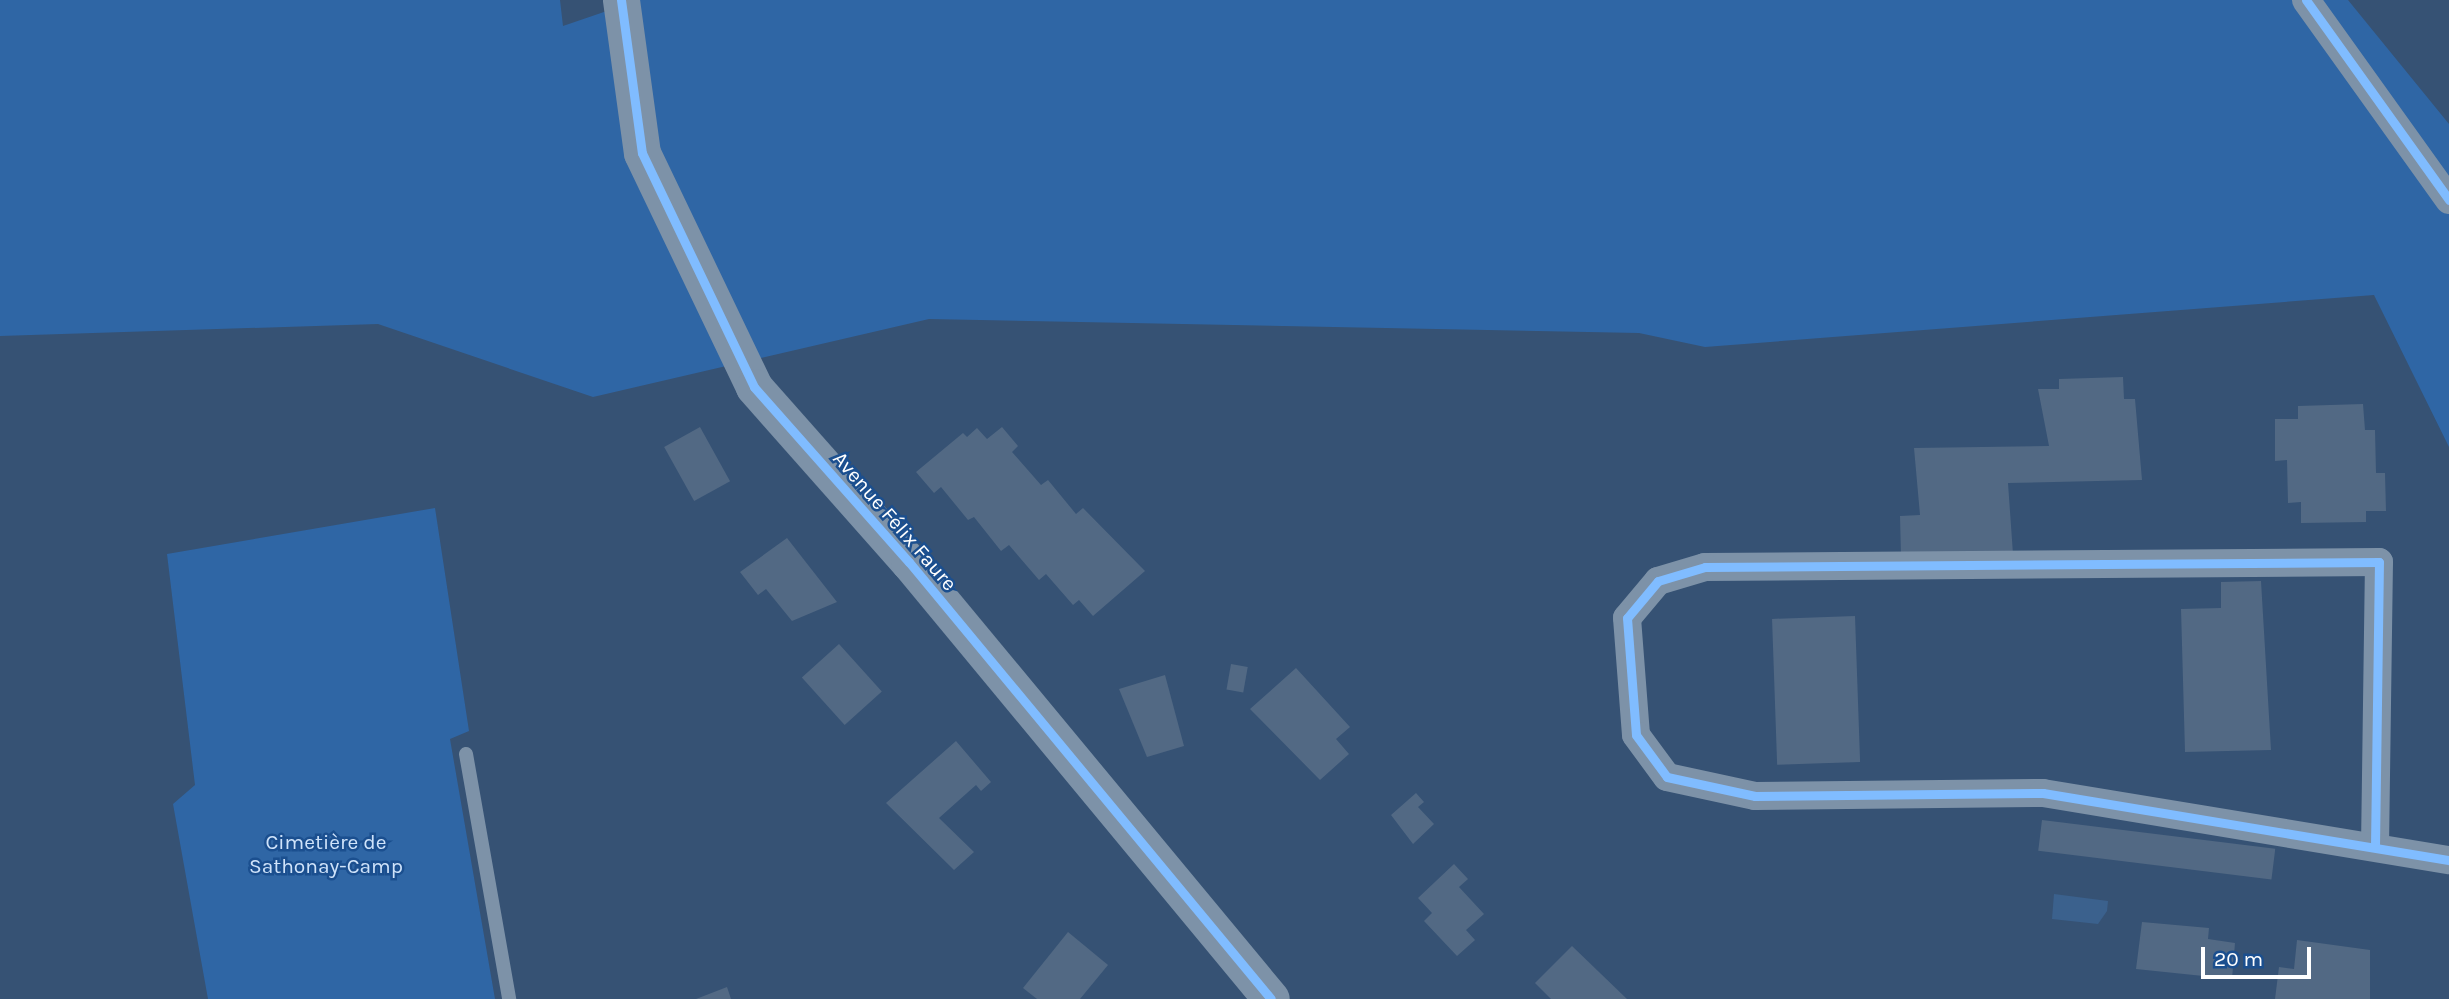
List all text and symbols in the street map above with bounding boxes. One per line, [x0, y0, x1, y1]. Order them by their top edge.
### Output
street label: Avenue Félix Faure [828, 446, 962, 596]
park label: Cimetière de Sathonay-Camp [249, 829, 403, 879]
scale bar [2204, 932, 2314, 976]
text: 20 m [2214, 947, 2263, 971]

